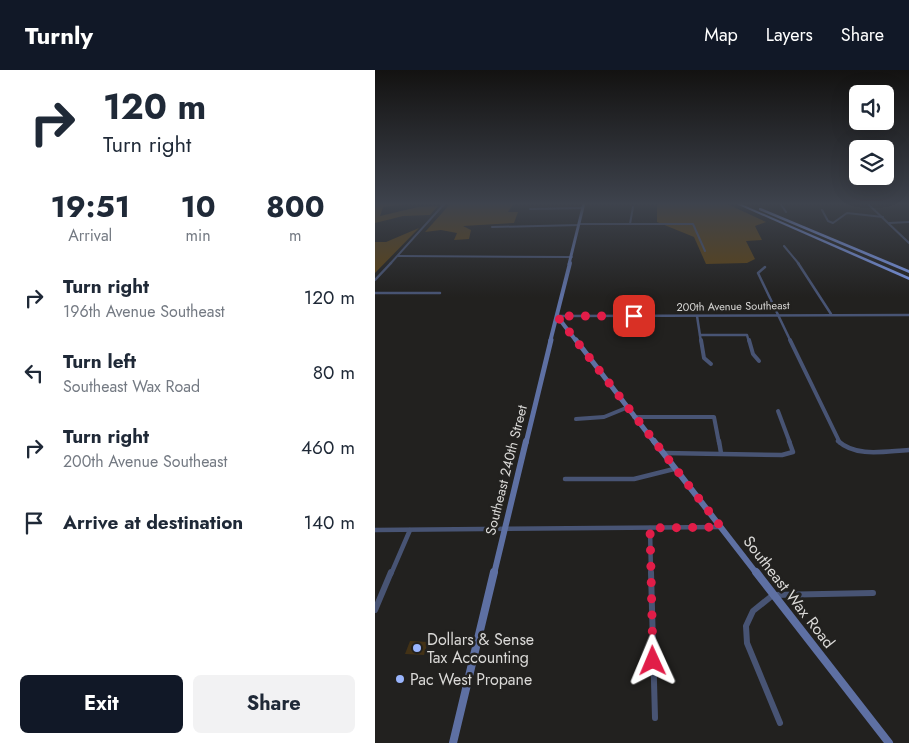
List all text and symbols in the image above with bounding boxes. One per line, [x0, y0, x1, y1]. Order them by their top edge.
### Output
text: Turnly [25, 18, 93, 53]
text: Map [704, 22, 738, 48]
text: Layers [766, 22, 813, 48]
text: Share [841, 22, 884, 48]
text: 120 m [103, 82, 206, 132]
map controls [849, 85, 894, 185]
button: sound [849, 85, 894, 130]
icon: right [20, 90, 85, 155]
text: Turn right [103, 128, 191, 160]
button: layers [849, 140, 894, 185]
text: 19:51 [50, 185, 130, 228]
text: 10 [180, 185, 216, 228]
text: 800 [266, 185, 325, 228]
text: Arrival [68, 224, 112, 247]
text: min [186, 224, 211, 247]
text: m [289, 224, 302, 247]
text: Turn right [63, 273, 149, 300]
icon: right [20, 284, 48, 312]
text: 120 m [304, 284, 355, 311]
pin [613, 295, 655, 337]
street label: 200th Avenue Southeast [676, 297, 790, 315]
text: 196th Avenue Southeast [63, 300, 225, 323]
icon: arrive [620, 302, 648, 330]
text: Turn left [63, 348, 136, 375]
icon: left [20, 359, 48, 387]
text: 80 m [313, 359, 355, 386]
text: Southeast Wax Road [63, 375, 200, 398]
street label: Southeast 240th Street [480, 402, 532, 537]
text: Turn right [63, 423, 149, 450]
icon: right [20, 434, 48, 462]
text: 460 m [301, 434, 355, 461]
text: 200th Avenue Southeast [63, 450, 227, 473]
icon: arrive [20, 509, 48, 537]
text: Arrive at destination [63, 509, 243, 536]
text: 140 m [303, 509, 355, 536]
street label: Southeast Wax Road [738, 531, 840, 653]
place label: Dollars & Sense Tax Accounting [427, 628, 534, 669]
position arrow [626, 634, 678, 686]
marker: Dollars & Sense Tax Accounting [411, 642, 423, 654]
place label: Pac West Propane [410, 668, 532, 691]
marker: Pac West Propane [394, 673, 406, 685]
button: Exit [20, 675, 183, 733]
button: Share [193, 675, 355, 733]

